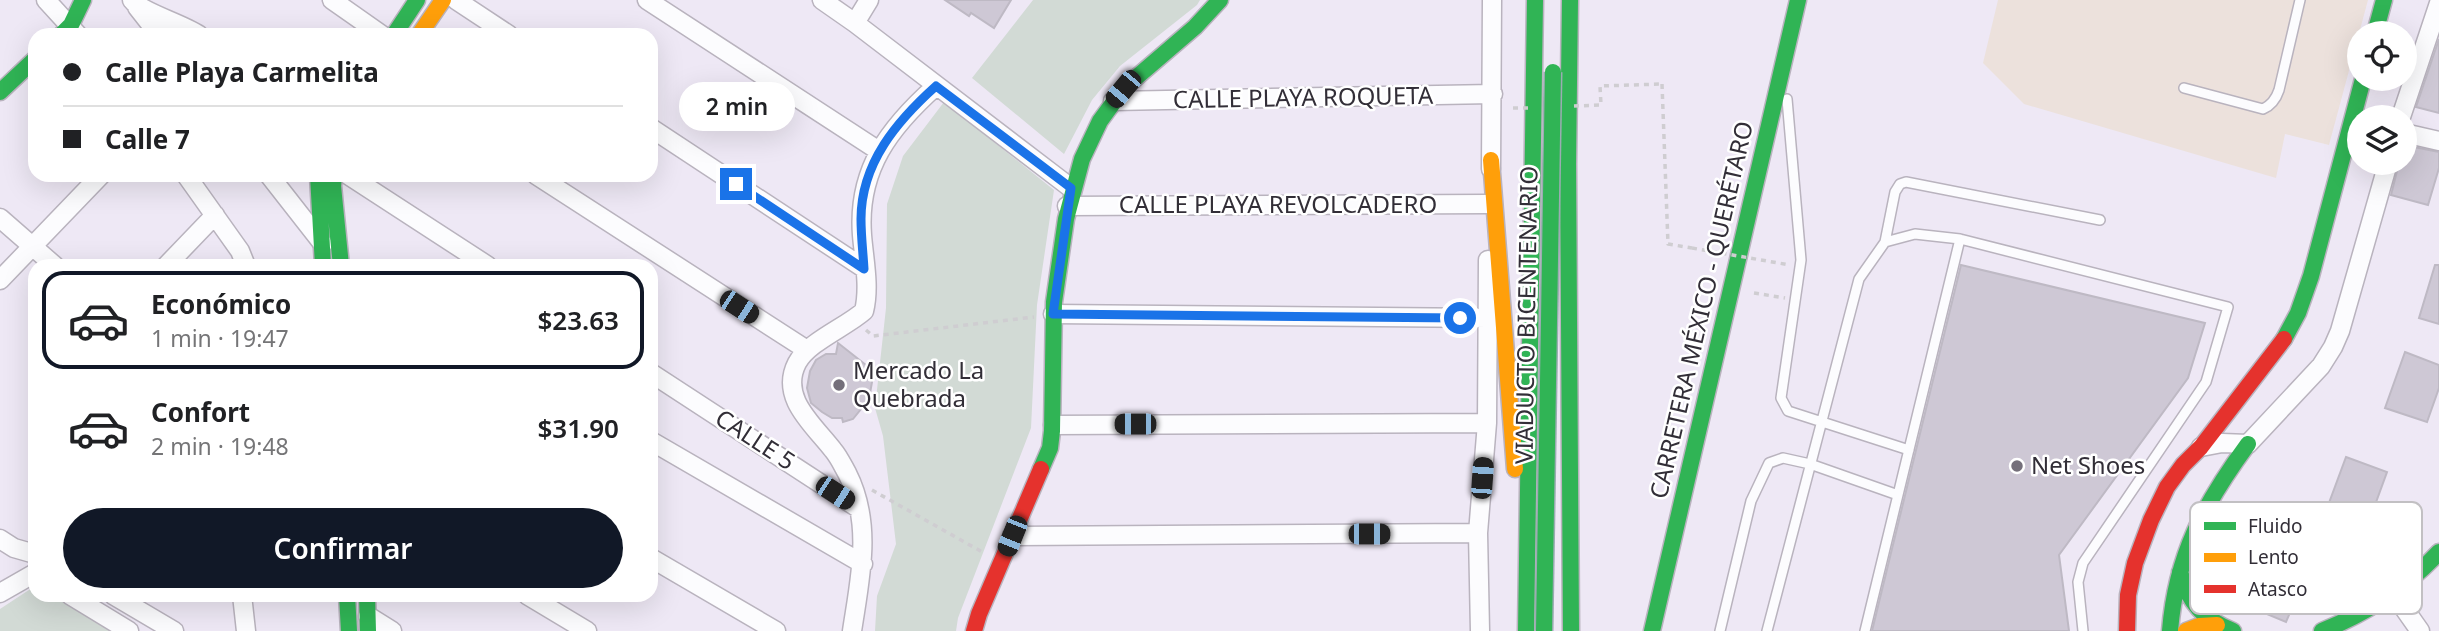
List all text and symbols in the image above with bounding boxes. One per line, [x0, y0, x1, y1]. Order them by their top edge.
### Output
map controls [2347, 21, 2417, 175]
button: locate [2347, 21, 2417, 91]
text: Calle Playa Carmelita [105, 54, 379, 90]
car [1102, 66, 1145, 112]
street label: CALLE PLAYA ROQUETA [1173, 78, 1434, 115]
callout: 2 min [678, 82, 794, 132]
text: 2 min [706, 90, 768, 122]
button: layers [2347, 105, 2417, 175]
street label: CARRETERA MÉXICO - QUERÉTARO [1641, 118, 1760, 502]
text: Calle 7 [105, 121, 190, 157]
street label: VIADUCTO BICENTENARIO [1506, 165, 1545, 464]
route end [720, 168, 752, 200]
street label: CALLE PLAYA REVOLCADERO [1119, 187, 1437, 220]
text: Económico [151, 286, 291, 322]
car [716, 287, 763, 327]
icon: car [67, 289, 130, 352]
text: $23.63 [537, 302, 619, 338]
route start [1444, 302, 1476, 334]
text: 1 min · 19:47 [151, 322, 289, 354]
place label: Mercado La Quebrada [853, 353, 984, 414]
marker: Mercado La Quebrada [831, 377, 847, 393]
text: Confort [151, 394, 250, 430]
icon: car [67, 397, 130, 460]
street label: CALLE 5 [710, 401, 802, 477]
text: $31.90 [537, 410, 619, 446]
car [1115, 414, 1157, 435]
text: 2 min · 19:48 [151, 430, 289, 462]
place label: Net Shoes [2031, 448, 2145, 481]
car [1471, 456, 1494, 500]
marker: Net Shoes [2009, 458, 2025, 474]
car [812, 473, 859, 513]
legend [2190, 502, 2422, 614]
button: Confirmar [63, 508, 623, 588]
car [995, 513, 1030, 559]
text: Fluido [2248, 513, 2303, 539]
car [1349, 524, 1391, 545]
text: Lento [2248, 544, 2299, 570]
text: Atasco [2248, 576, 2307, 602]

